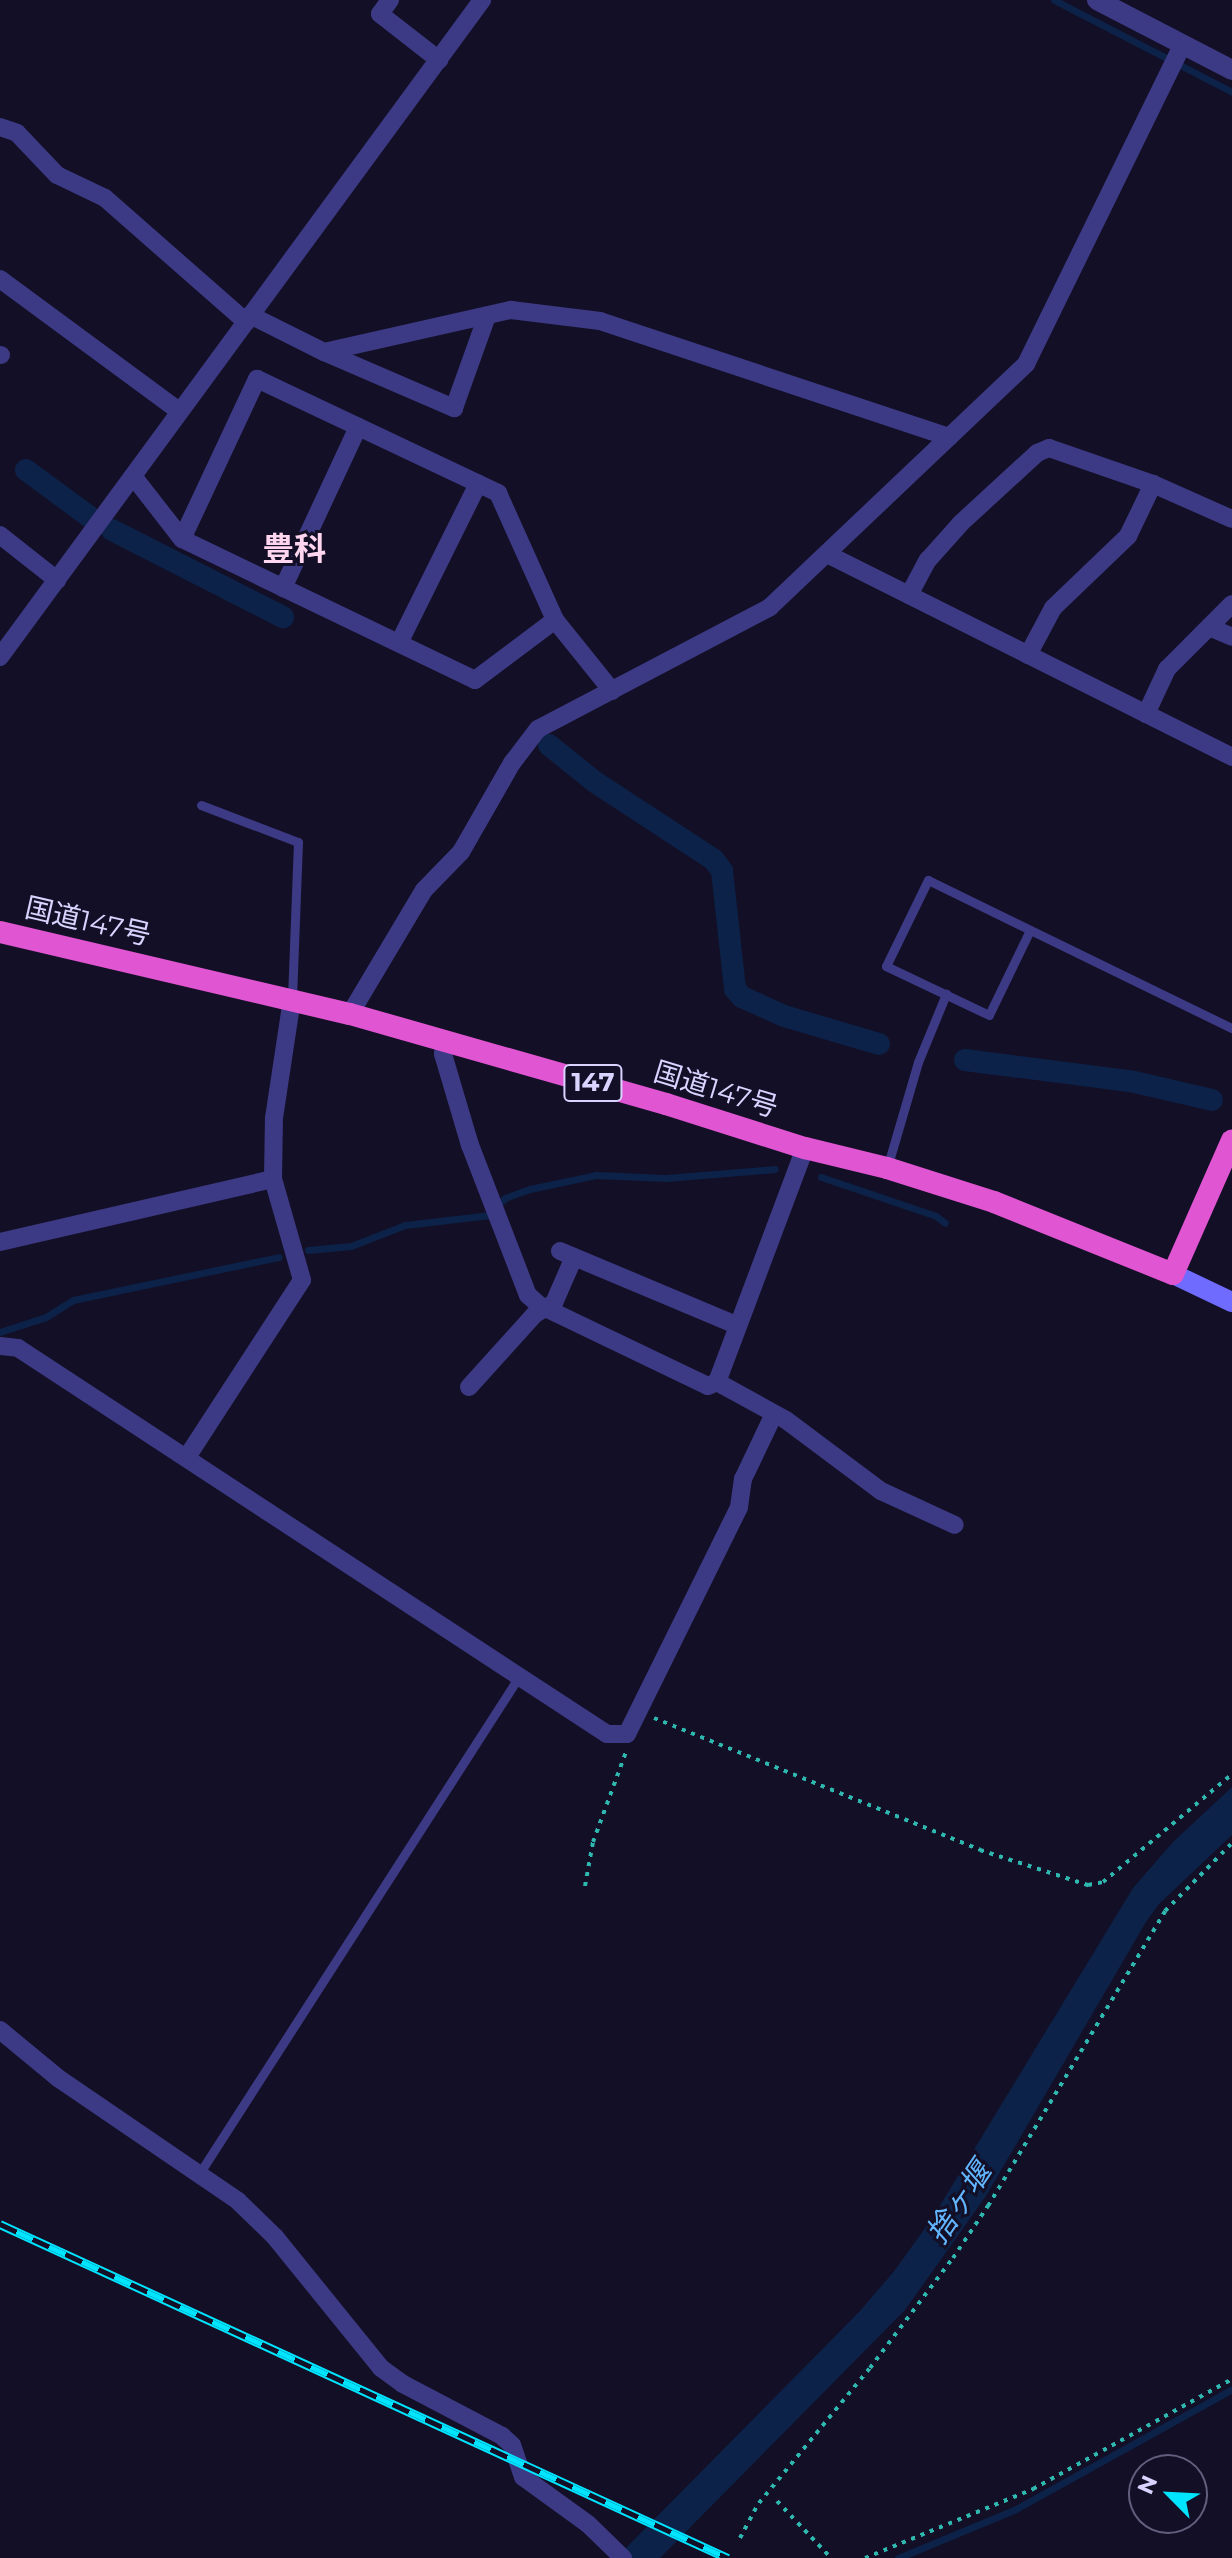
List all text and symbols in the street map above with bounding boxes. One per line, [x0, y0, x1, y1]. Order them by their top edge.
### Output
district label: 豊科 [262, 530, 326, 568]
street label: 国道147号 [22, 890, 154, 952]
street label: 国道147号 [650, 1054, 782, 1124]
road number: 147 [563, 1061, 623, 1105]
water label: 捨ヶ堰 [919, 2156, 999, 2250]
north arrow [1128, 2454, 1208, 2534]
text: N [1131, 2471, 1163, 2498]

